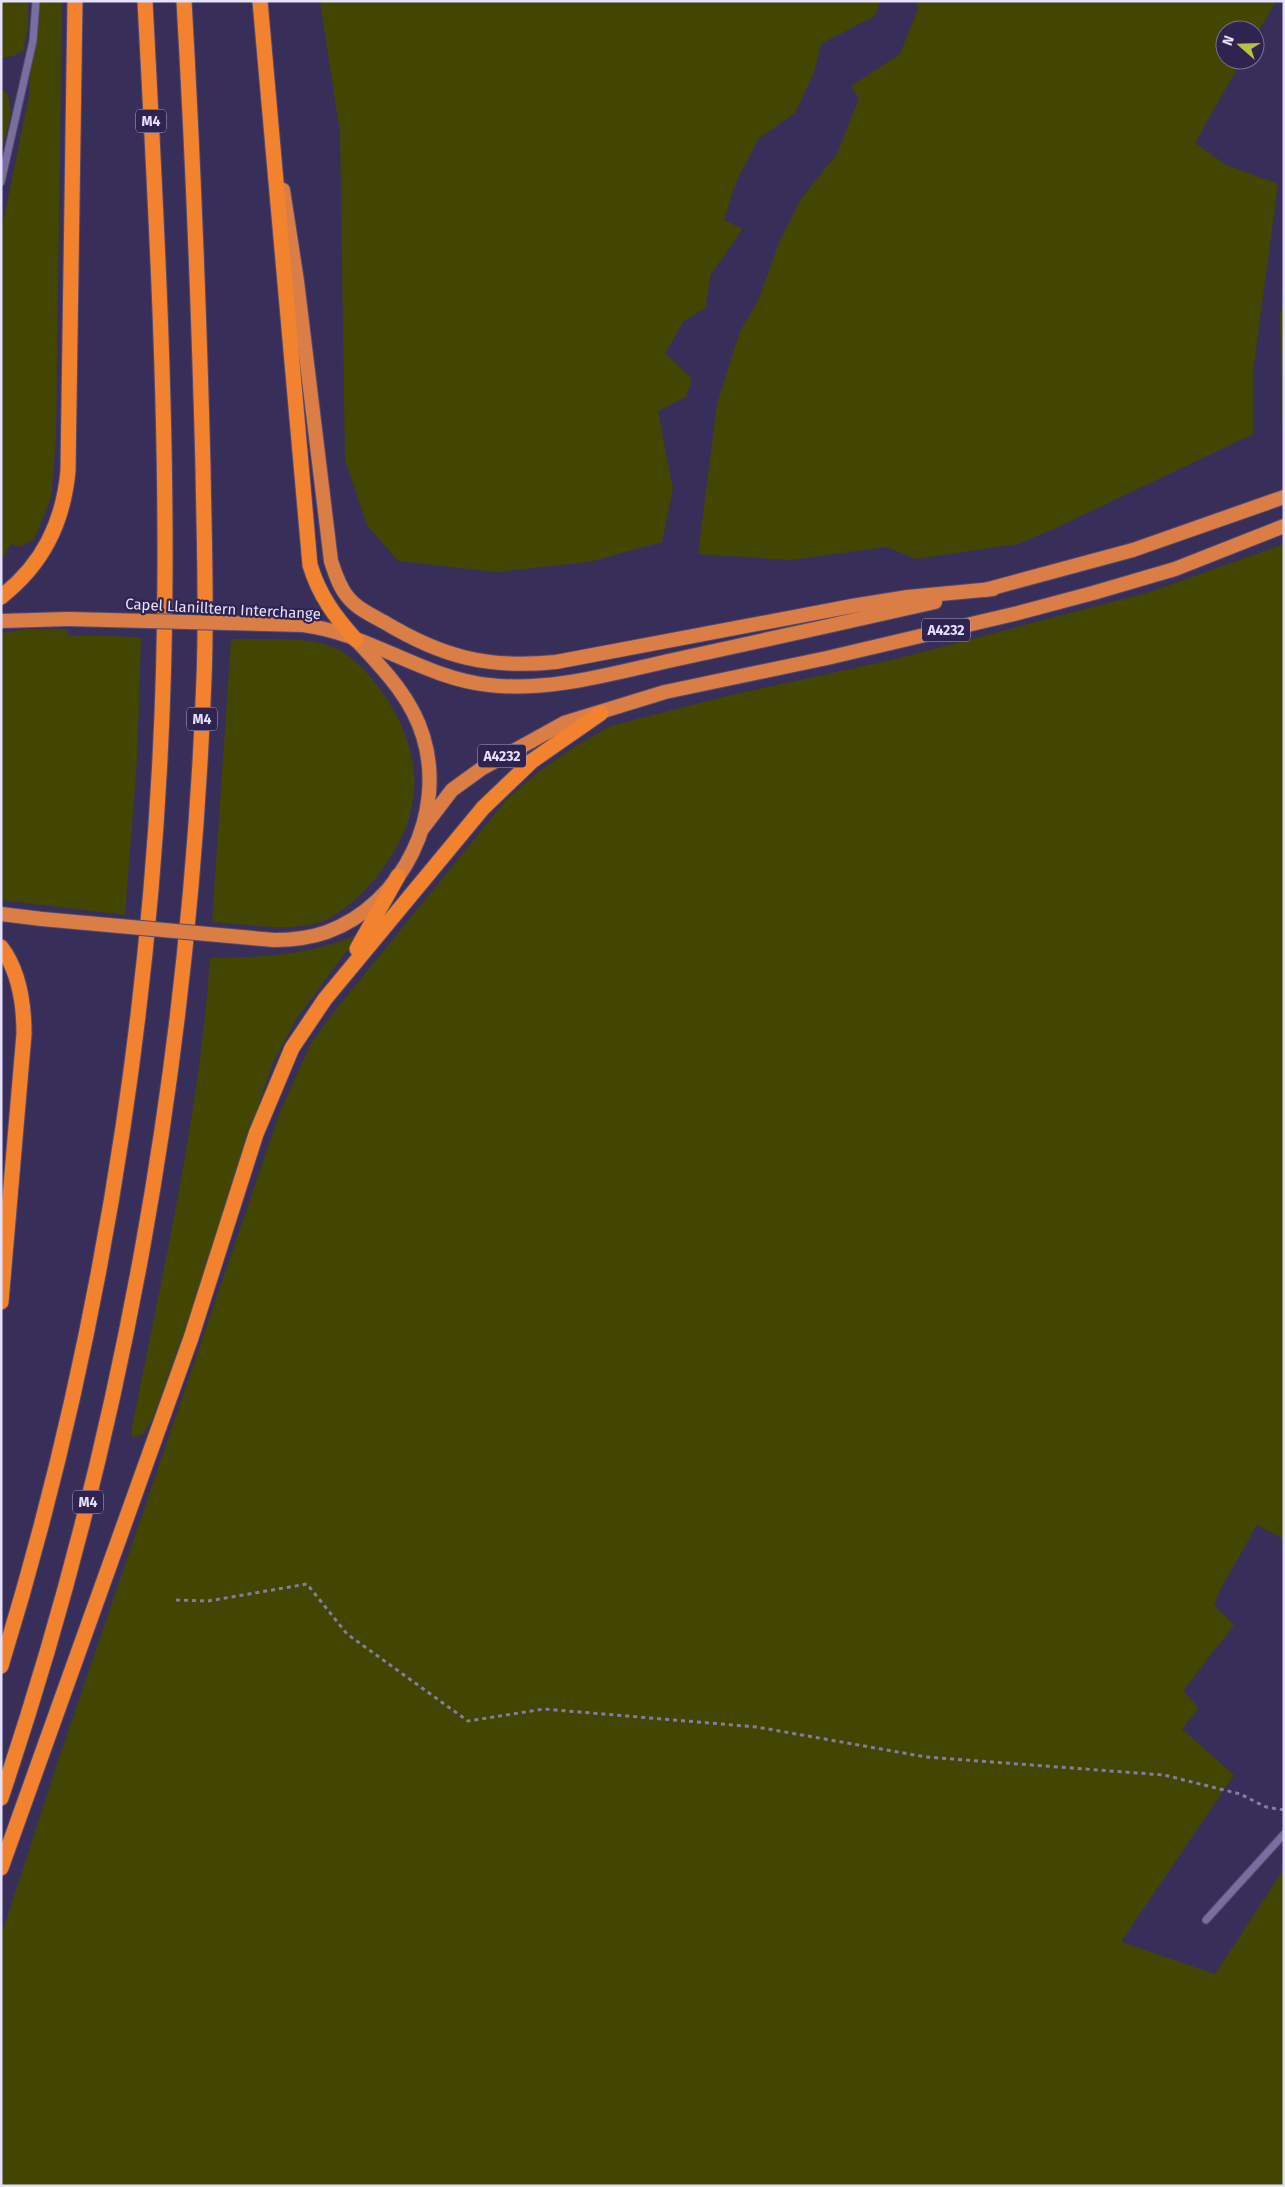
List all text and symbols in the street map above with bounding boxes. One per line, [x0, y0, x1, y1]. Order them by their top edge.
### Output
north arrow [1215, 20, 1265, 70]
text: N [1219, 33, 1238, 48]
road number: M4 [136, 110, 166, 132]
street label: Capel Llanilltern Interchange [125, 595, 321, 623]
road number: A4232 [922, 618, 970, 642]
road number: M4 [187, 708, 217, 731]
road number: A4232 [478, 744, 526, 768]
road number: M4 [73, 1490, 103, 1514]

